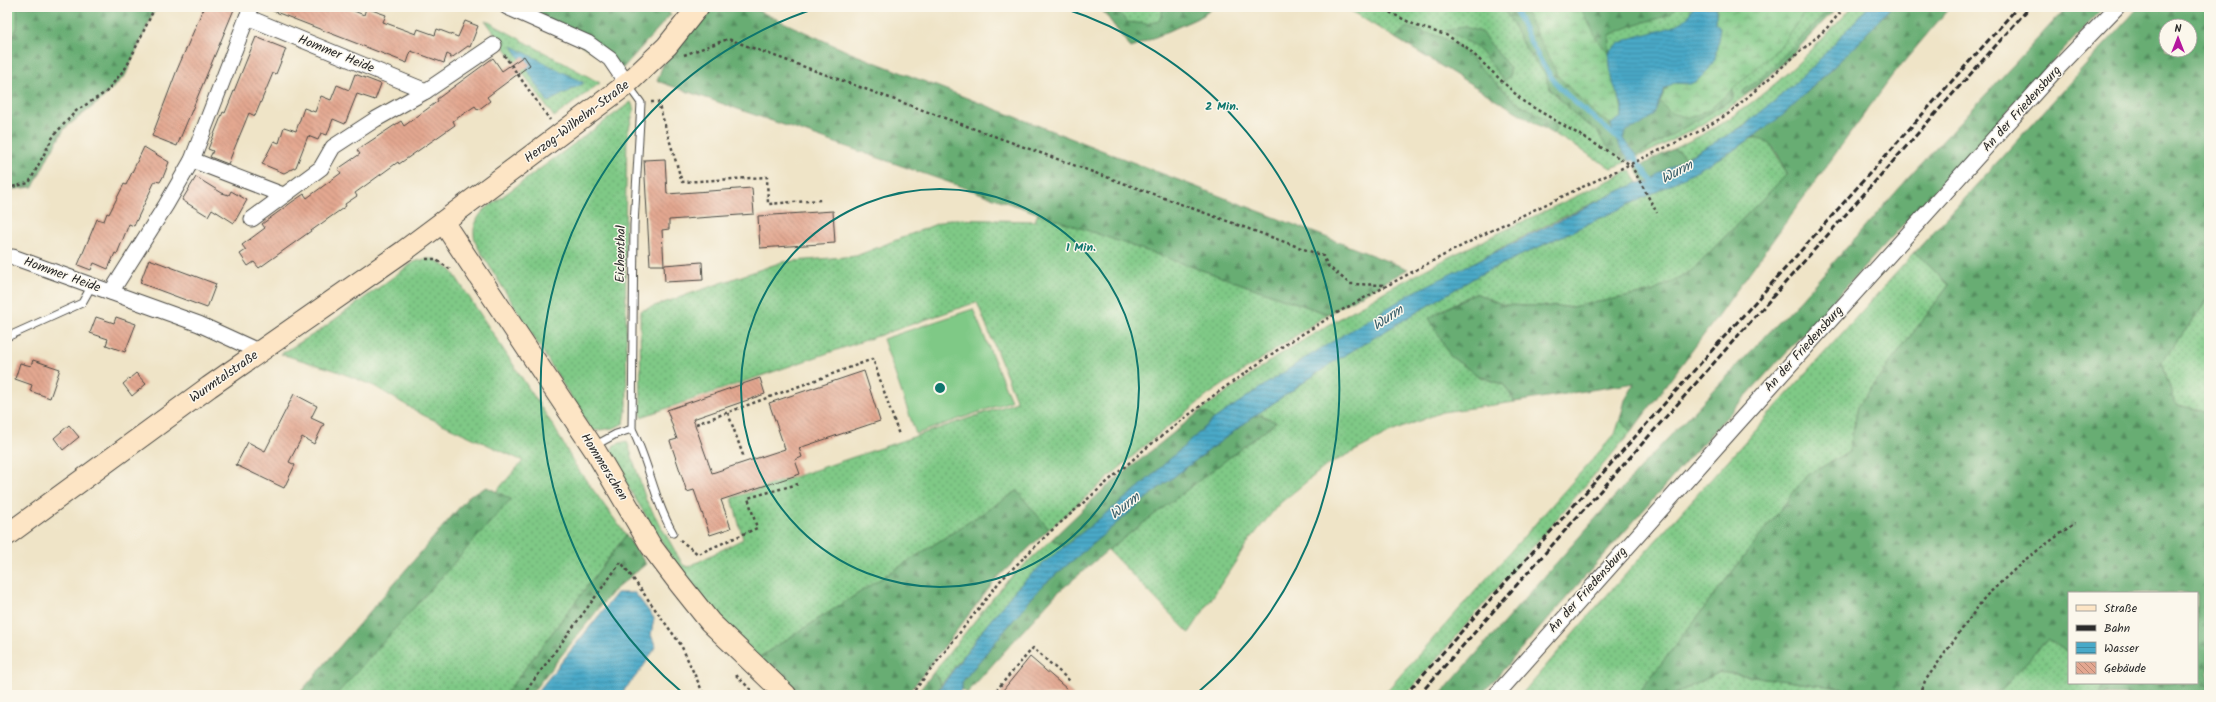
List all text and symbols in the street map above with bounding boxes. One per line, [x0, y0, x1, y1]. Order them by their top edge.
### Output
north arrow [2158, 18, 2198, 58]
text: N [2175, 20, 2182, 38]
street label: Hommer Heide [295, 29, 377, 79]
street label: An der Friedensburg [1977, 61, 2067, 157]
street label: Herzog-Wilhelm-Straße [520, 75, 634, 169]
text: 2 Min. [1205, 97, 1239, 116]
water label: Wurm [1657, 154, 1699, 190]
street label: Eichenthal [610, 225, 632, 283]
text: 1 Min. [1066, 238, 1096, 257]
street label: Hommer Heide [21, 251, 104, 299]
water label: Wurm [1368, 299, 1410, 336]
street label: An der Friedensburg [1759, 301, 1849, 397]
street label: Wurmtalstraße [185, 345, 263, 408]
centre of rings [933, 381, 947, 395]
street label: Hommerschen [575, 429, 633, 505]
water label: Wurm [1105, 486, 1146, 525]
street label: An der Friedensburg [1543, 542, 1633, 638]
legend [2068, 592, 2198, 684]
text: Straße [2104, 599, 2138, 618]
text: Bahn [2104, 619, 2130, 638]
text: Wasser [2104, 639, 2140, 658]
text: Gebäude [2104, 659, 2146, 678]

